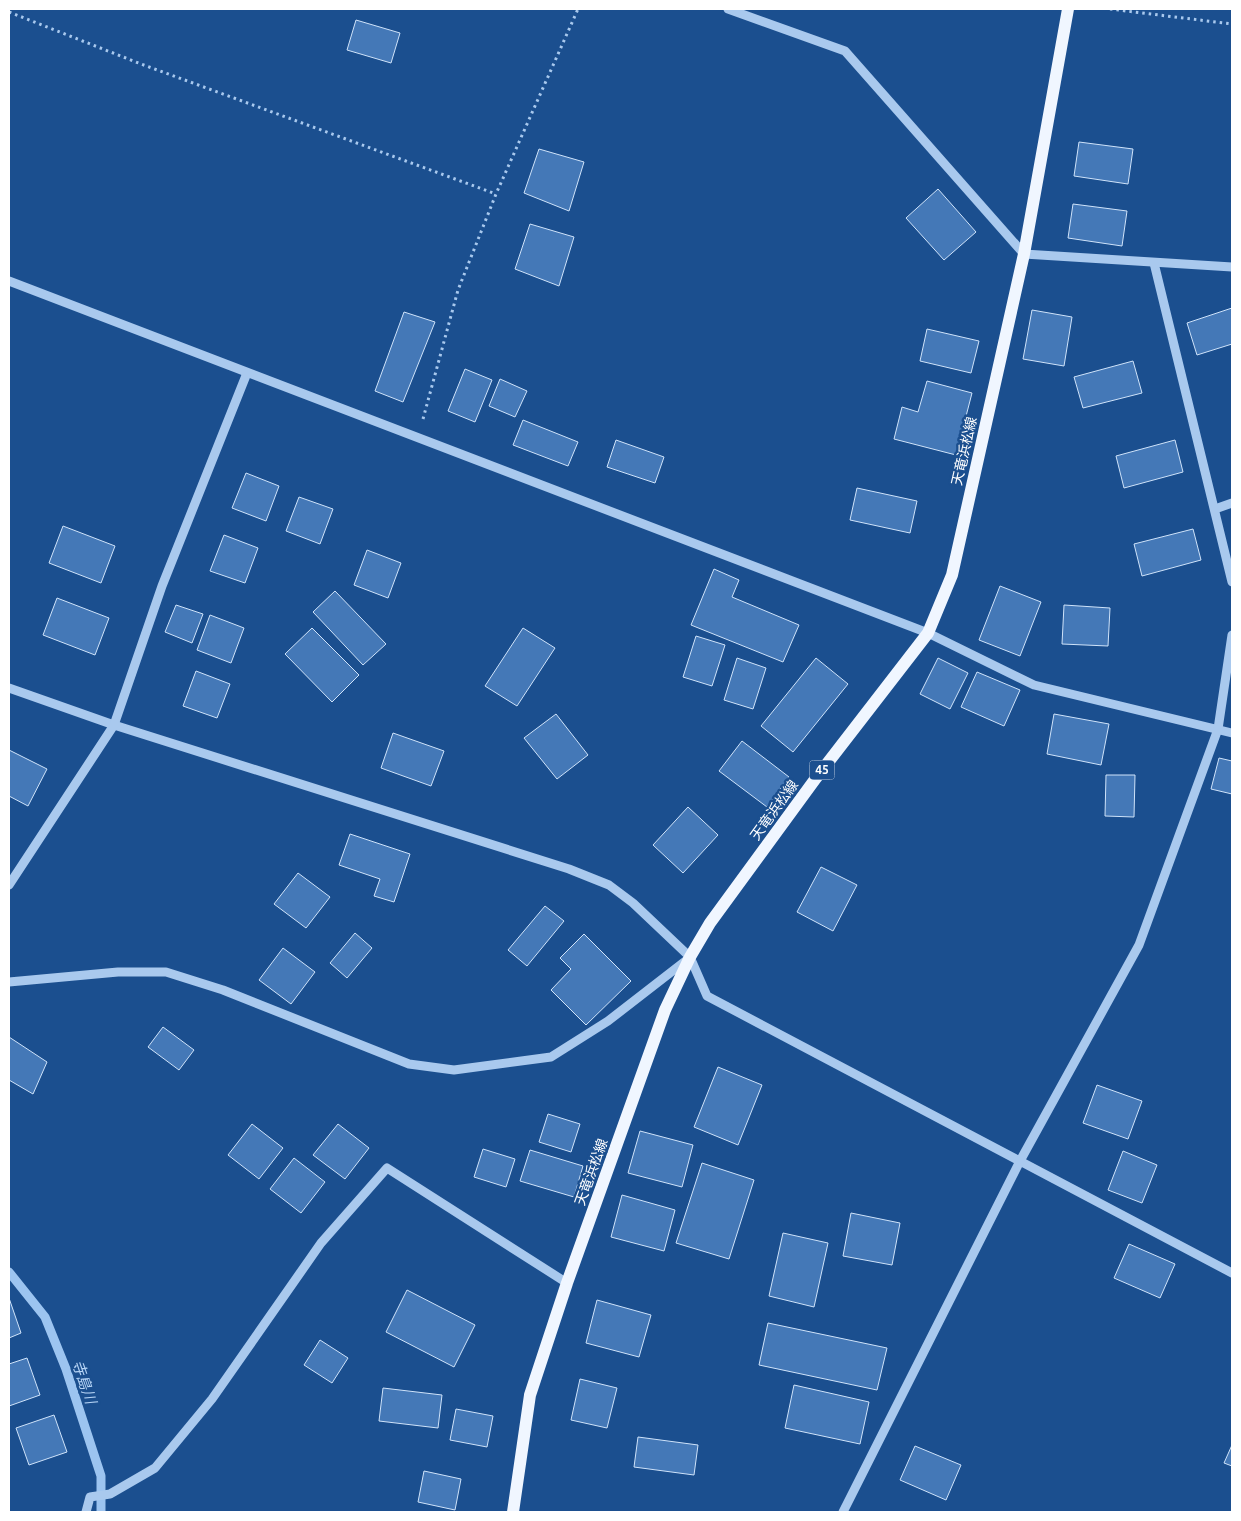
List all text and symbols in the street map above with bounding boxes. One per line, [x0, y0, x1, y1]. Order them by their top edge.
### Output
street label: 天竜浜松線 [948, 415, 980, 487]
road number: 45 [810, 760, 834, 780]
street label: 天竜浜松線 [747, 777, 801, 843]
street label: 天竜浜松線 [572, 1136, 610, 1208]
water label: 寺島川 [69, 1358, 100, 1408]

